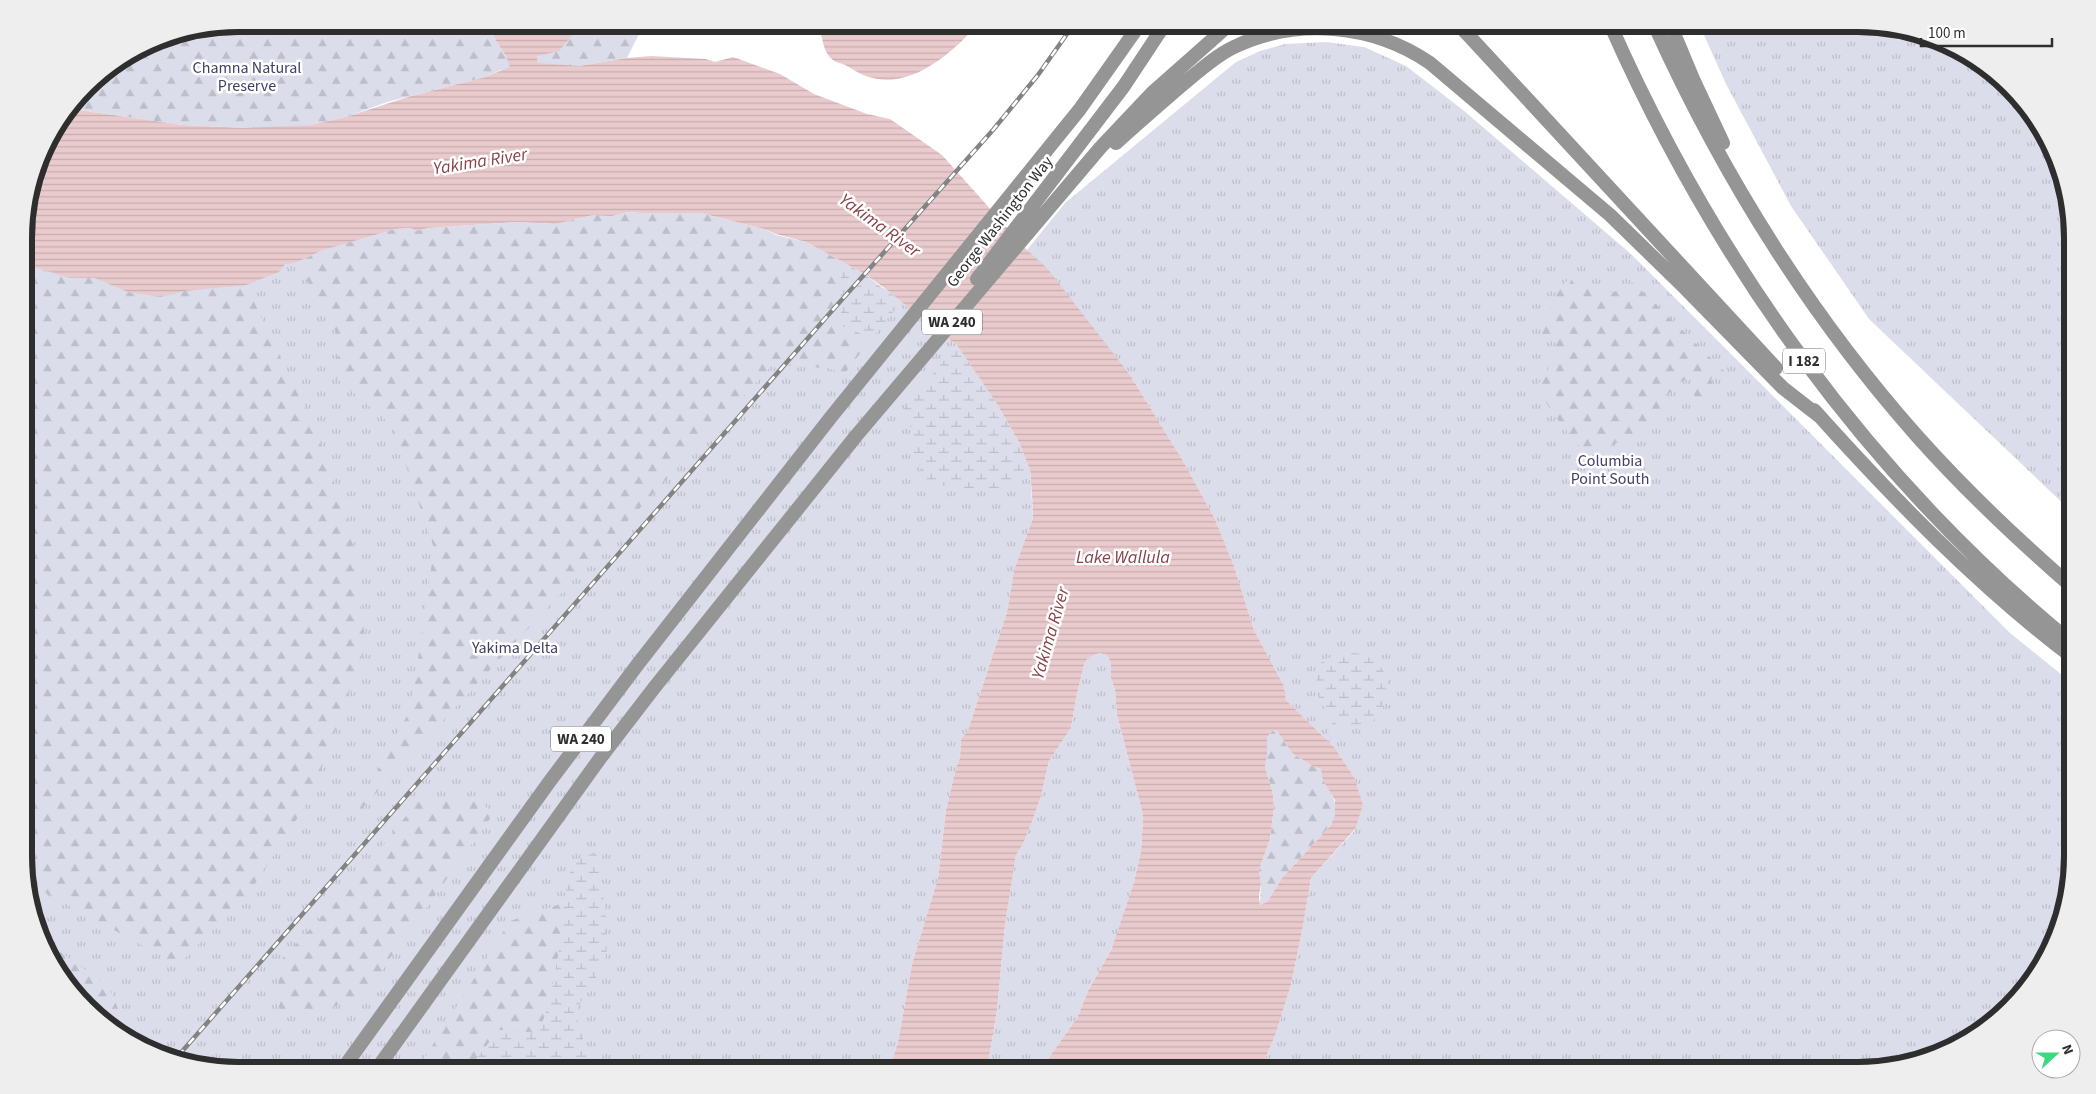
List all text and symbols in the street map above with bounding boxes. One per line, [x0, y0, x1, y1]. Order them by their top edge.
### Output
scale bar [1921, 15, 2052, 47]
text: 100 m [1928, 23, 1966, 44]
park label: Chamna Natural Preserve [193, 57, 301, 97]
water label: Yakima River [431, 142, 530, 181]
street label: George Washington Way [942, 151, 1058, 292]
water label: Yakima River [834, 187, 926, 264]
road number: WA 240 [922, 310, 982, 334]
road number: I 182 [1783, 348, 1825, 374]
park label: Columbia Point South [1571, 450, 1649, 490]
water label: Lake Wallula [1076, 545, 1170, 570]
water label: Yakima River [1025, 583, 1076, 682]
park label: Yakima Delta [471, 637, 558, 659]
road number: WA 240 [551, 726, 611, 752]
north arrow [2031, 1029, 2081, 1079]
text: N [2056, 1042, 2078, 1058]

